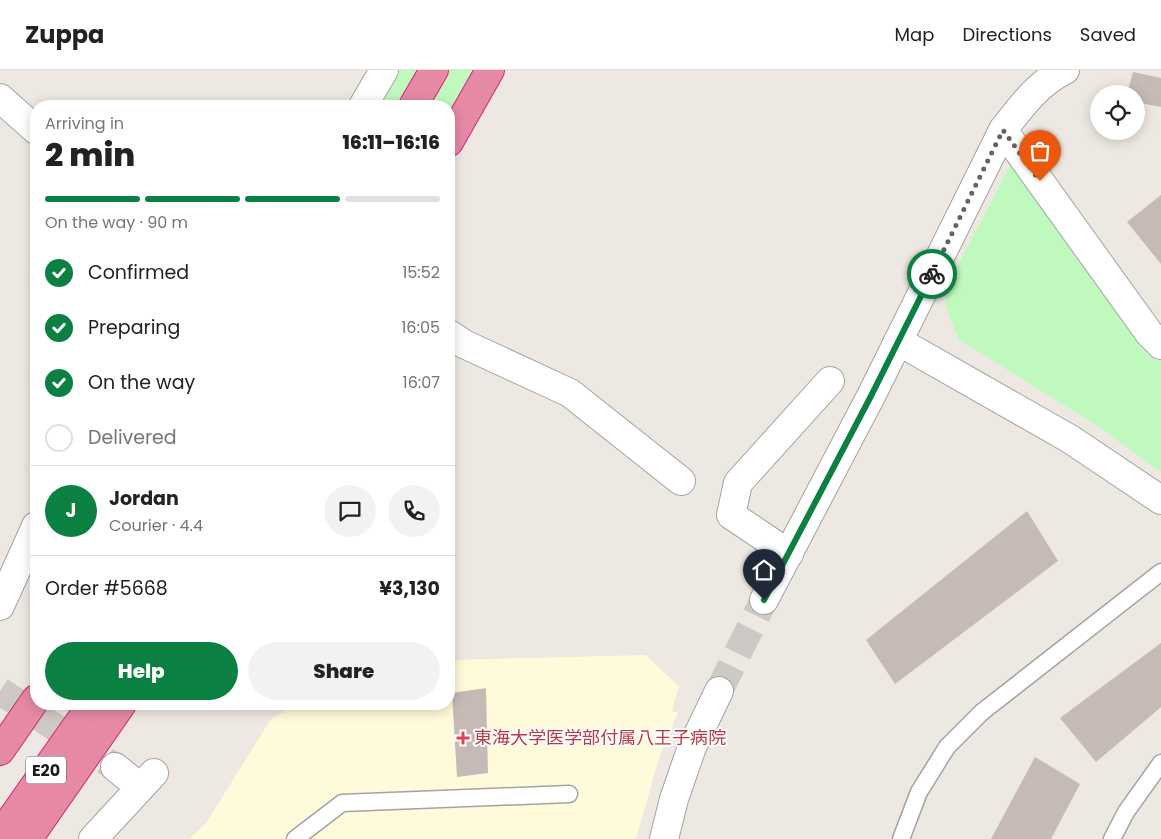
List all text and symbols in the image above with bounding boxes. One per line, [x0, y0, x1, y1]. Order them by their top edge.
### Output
text: Zuppa [25, 18, 104, 51]
text: Map [895, 22, 934, 47]
text: Directions [962, 22, 1052, 47]
text: Saved [1080, 22, 1136, 47]
map controls [1090, 85, 1145, 140]
button: locate [1090, 85, 1145, 140]
text: Arriving in [45, 112, 124, 135]
text: 16:11–16:16 [342, 129, 440, 156]
pin [1019, 130, 1061, 181]
text: 2 min [45, 132, 135, 177]
icon: bag [1026, 137, 1054, 165]
text: On the way · 90 m [45, 211, 188, 234]
courier [907, 249, 957, 299]
icon: check [45, 259, 73, 287]
text: Confirmed [88, 259, 189, 286]
icon: bike [918, 260, 946, 288]
text: 15:52 [402, 261, 440, 284]
icon: check [45, 314, 73, 342]
text: Preparing [88, 314, 180, 341]
text: 16:05 [401, 316, 440, 339]
icon: check [45, 369, 73, 397]
text: On the way [88, 369, 195, 396]
text: 16:07 [403, 371, 440, 394]
text: Delivered [88, 424, 177, 451]
text: Jordan [109, 485, 179, 512]
button: chat [324, 485, 376, 537]
button: phone [388, 485, 440, 537]
text: J [66, 497, 76, 524]
text: Courier · 4.4 [109, 514, 203, 537]
pin [743, 549, 785, 600]
icon: home [750, 556, 778, 584]
text: Order #5668 [45, 575, 168, 602]
text: ¥3,130 [379, 575, 440, 602]
button: Help [45, 642, 238, 700]
button: Share [248, 642, 440, 700]
place label: 東海大学医学部付属八王子病院 [474, 725, 726, 750]
marker: 東海大学医学部付属八王子病院 [456, 731, 470, 745]
road number: E20 [26, 756, 66, 784]

